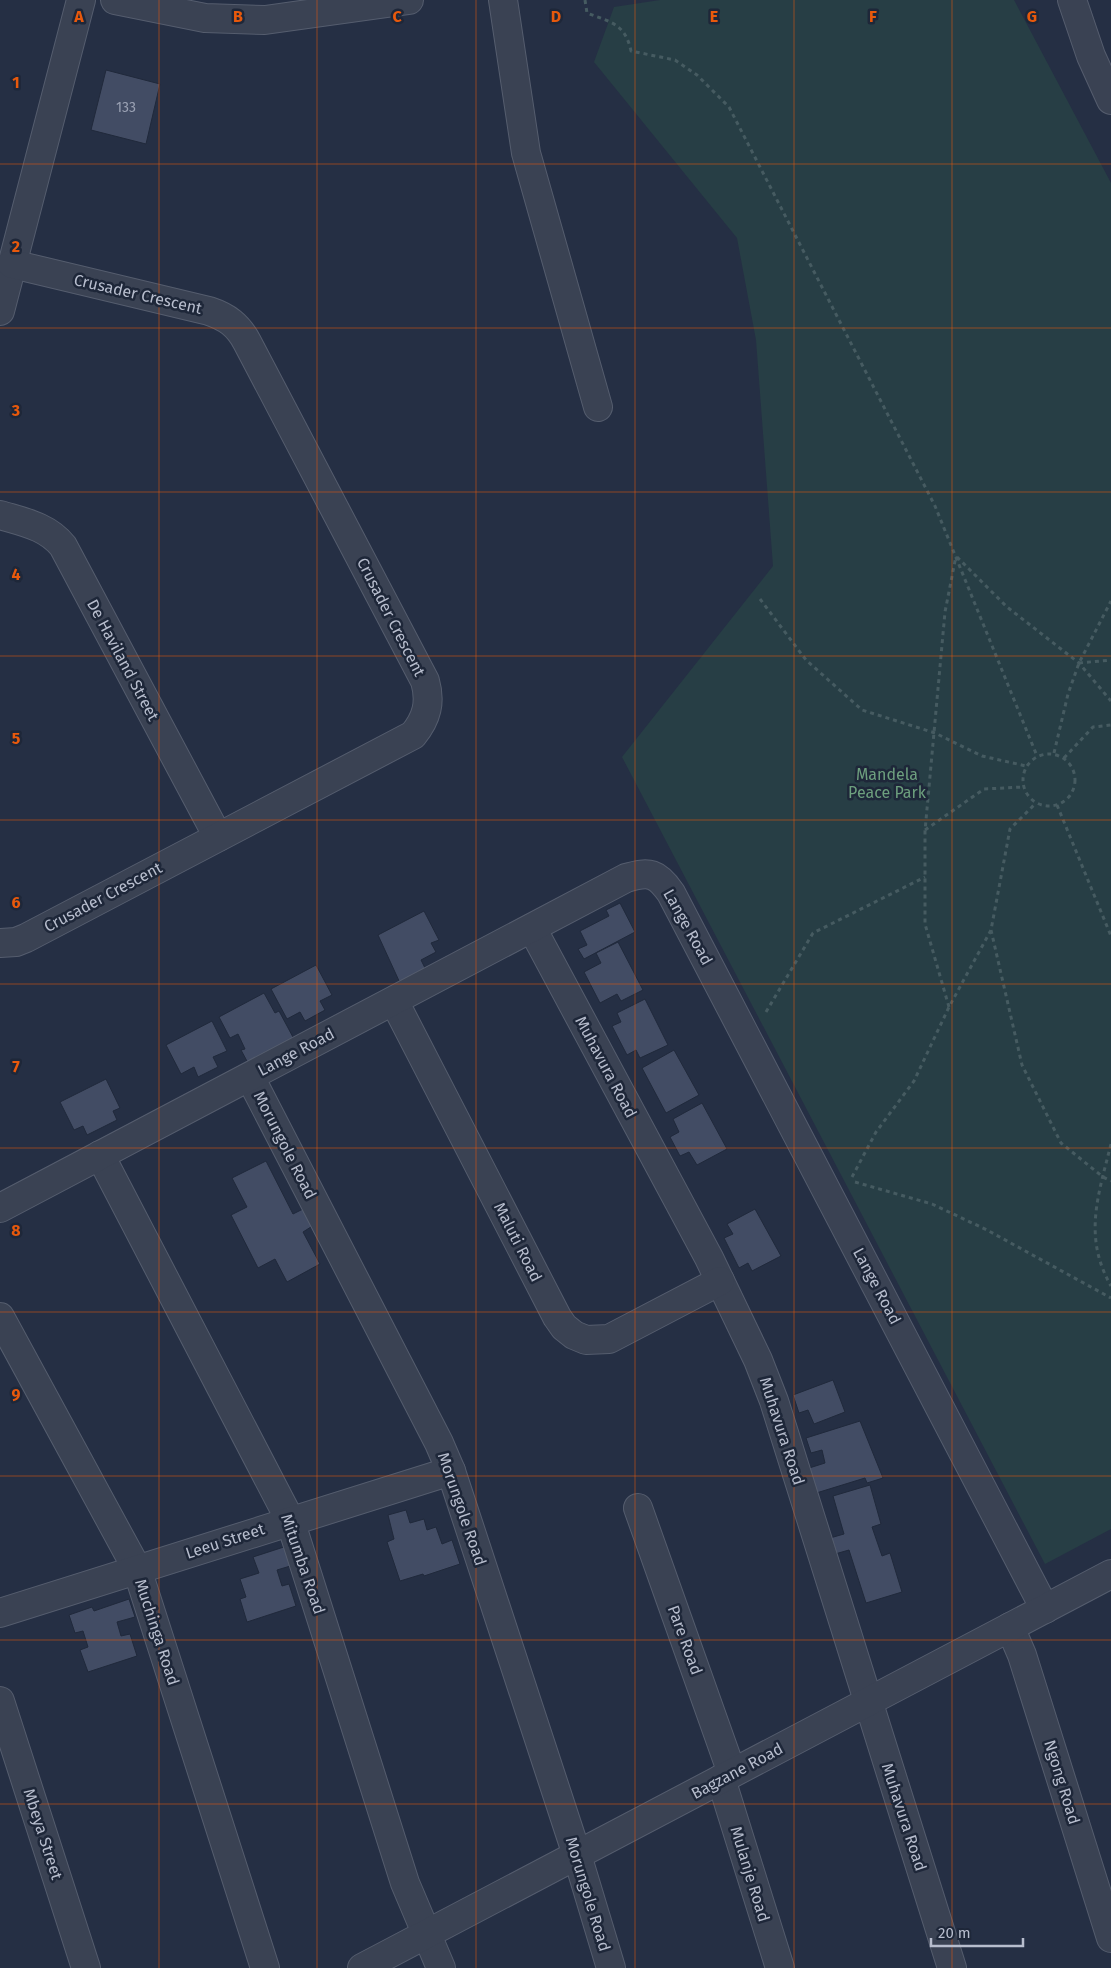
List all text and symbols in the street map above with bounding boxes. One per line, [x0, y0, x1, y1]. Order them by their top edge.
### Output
text: A [73, 7, 84, 26]
text: B [233, 7, 243, 26]
text: C [392, 7, 402, 26]
text: D [551, 7, 561, 26]
text: E [710, 7, 718, 26]
text: F [869, 7, 877, 26]
text: G [1027, 7, 1037, 26]
text: 1 [12, 73, 20, 92]
house number: 133 [116, 99, 136, 116]
text: 2 [12, 237, 20, 256]
street label: Crusader Crescent [72, 270, 204, 318]
text: 3 [11, 401, 20, 420]
street label: Crusader Crescent [353, 554, 429, 680]
text: 4 [11, 565, 21, 584]
street label: De Haviland Street [83, 596, 163, 724]
text: 5 [12, 729, 21, 748]
park label: Mandela Peace Park [848, 765, 927, 802]
street label: Crusader Crescent [41, 858, 165, 936]
street label: Lange Road [659, 886, 717, 968]
text: 6 [11, 893, 21, 912]
street label: Muhavura Road [571, 1013, 641, 1121]
street label: Lange Road [255, 1024, 337, 1080]
text: 7 [12, 1057, 20, 1076]
street label: Morungole Road [250, 1088, 320, 1202]
street label: Maluti Road [490, 1199, 546, 1285]
text: 8 [11, 1221, 21, 1240]
street label: Lange Road [849, 1245, 905, 1327]
street label: Muhavura Road [756, 1375, 808, 1487]
text: 9 [12, 1385, 21, 1404]
street label: Morungole Road [434, 1450, 490, 1568]
street label: Mitumba Road [277, 1511, 329, 1617]
street label: Leeu Street [183, 1519, 267, 1563]
street label: Muchinga Road [131, 1577, 183, 1687]
street label: Pare Road [664, 1603, 706, 1677]
street label: Ngong Road [1040, 1738, 1084, 1826]
street label: Bagzane Road [688, 1739, 786, 1803]
street label: Muhavura Road [878, 1761, 930, 1873]
street label: Mbeya Street [19, 1786, 67, 1882]
street label: Mulanje Road [726, 1824, 774, 1924]
street label: Morungole Road [562, 1835, 614, 1953]
scale bar [931, 1916, 1024, 1948]
text: 20 m [938, 1924, 971, 1942]

